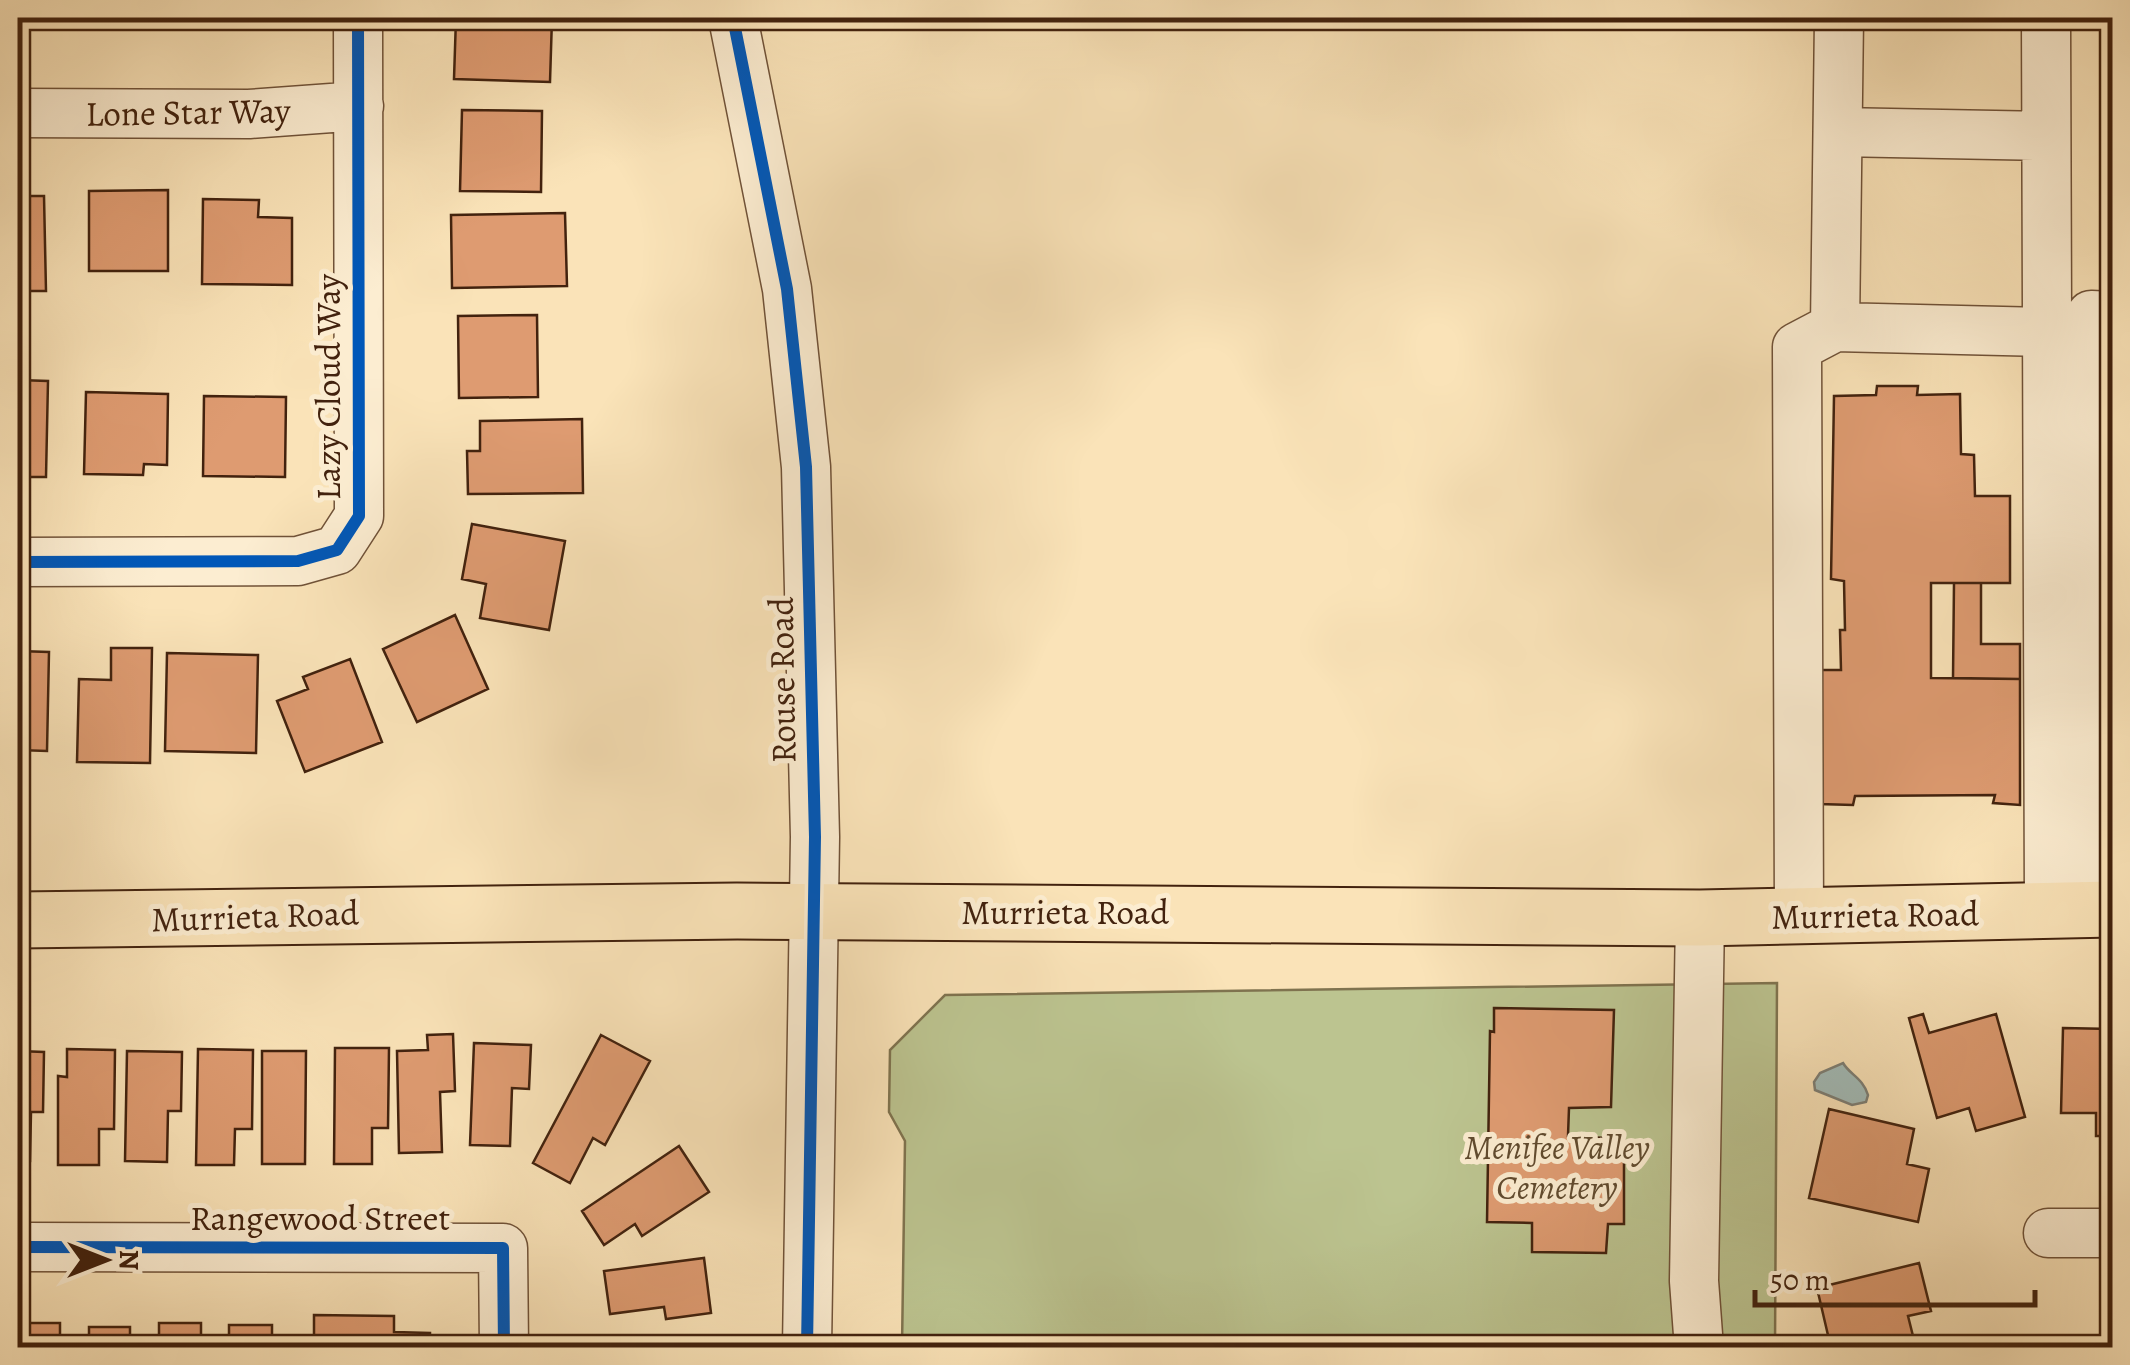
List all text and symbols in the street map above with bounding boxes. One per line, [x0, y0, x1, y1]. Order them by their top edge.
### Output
street label: Lone Star Way [85, 86, 291, 138]
street label: Lazy Cloud Way [304, 273, 352, 500]
street label: Rouse Road [757, 596, 807, 764]
street label: Murrieta Road [150, 888, 360, 944]
street label: Murrieta Road [961, 888, 1169, 936]
street label: Murrieta Road [1771, 889, 1980, 941]
park label: Menifee Valley Cemetery [1464, 1123, 1650, 1211]
street label: Rangewood Street [190, 1194, 450, 1242]
north arrow [55, 1210, 155, 1310]
scale bar [1755, 1245, 2035, 1307]
text: N [110, 1250, 148, 1270]
text: 50 m [1770, 1260, 1830, 1300]

